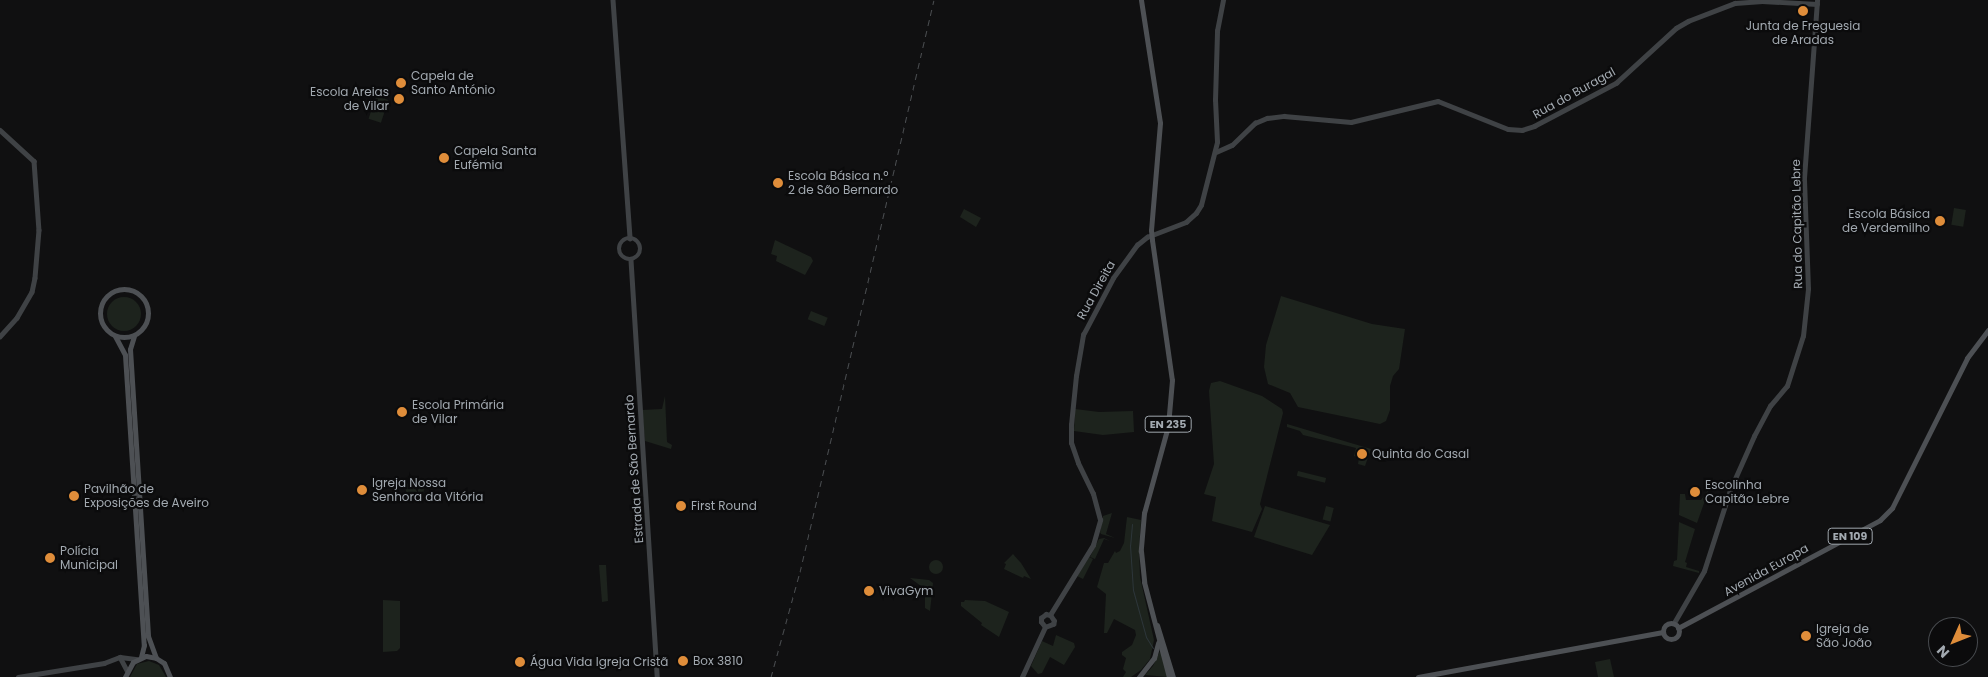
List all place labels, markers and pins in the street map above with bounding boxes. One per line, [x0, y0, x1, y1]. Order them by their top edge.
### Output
marker: Junta de Freguesia de Aradas [1797, 5, 1809, 17]
place label: Junta de Freguesia de Aradas [1746, 19, 1860, 47]
place label: Capela de Santo António [411, 69, 495, 97]
marker: Capela de Santo António [395, 77, 407, 89]
place label: Escola Areias de Vilar [310, 85, 389, 113]
marker: Escola Areias de Vilar [393, 93, 405, 105]
place label: Capela Santa Eufémia [454, 144, 537, 172]
marker: Capela Santa Eufémia [438, 152, 450, 164]
place label: Escola Básica n.º 2 de São Bernardo [788, 169, 898, 197]
marker: Escola Básica n.º 2 de São Bernardo [772, 177, 784, 189]
place label: Escola Básica de Verdemilho [1842, 207, 1930, 235]
marker: Escola Básica de Verdemilho [1934, 215, 1946, 227]
place label: Escola Primária de Vilar [412, 398, 504, 426]
marker: Escola Primária de Vilar [396, 406, 408, 418]
place label: Quinta do Casal [1372, 447, 1469, 461]
marker: Quinta do Casal [1356, 448, 1368, 460]
place label: Igreja Nossa Senhora da Vitória [372, 476, 483, 504]
place label: Escolinha Capitão Lebre [1705, 478, 1789, 506]
place label: Pavilhão de Exposições de Aveiro [84, 482, 209, 510]
marker: Igreja Nossa Senhora da Vitória [356, 484, 368, 496]
marker: Escolinha Capitão Lebre [1689, 486, 1701, 498]
marker: Pavilhão de Exposições de Aveiro [68, 490, 80, 502]
place label: First Round [691, 499, 757, 513]
marker: First Round [675, 500, 687, 512]
place label: Polícia Municipal [60, 544, 118, 572]
marker: Polícia Municipal [44, 552, 56, 564]
place label: VivaGym [879, 584, 933, 598]
marker: VivaGym [863, 585, 875, 597]
place label: Igreja de São João [1816, 622, 1872, 650]
marker: Igreja de São João [1800, 630, 1812, 642]
place label: Box 3810 [693, 654, 743, 668]
place label: Água Vida Igreja Cristã [530, 655, 668, 669]
marker: Box 3810 [677, 655, 689, 667]
marker: Água Vida Igreja Cristã [514, 656, 526, 668]

